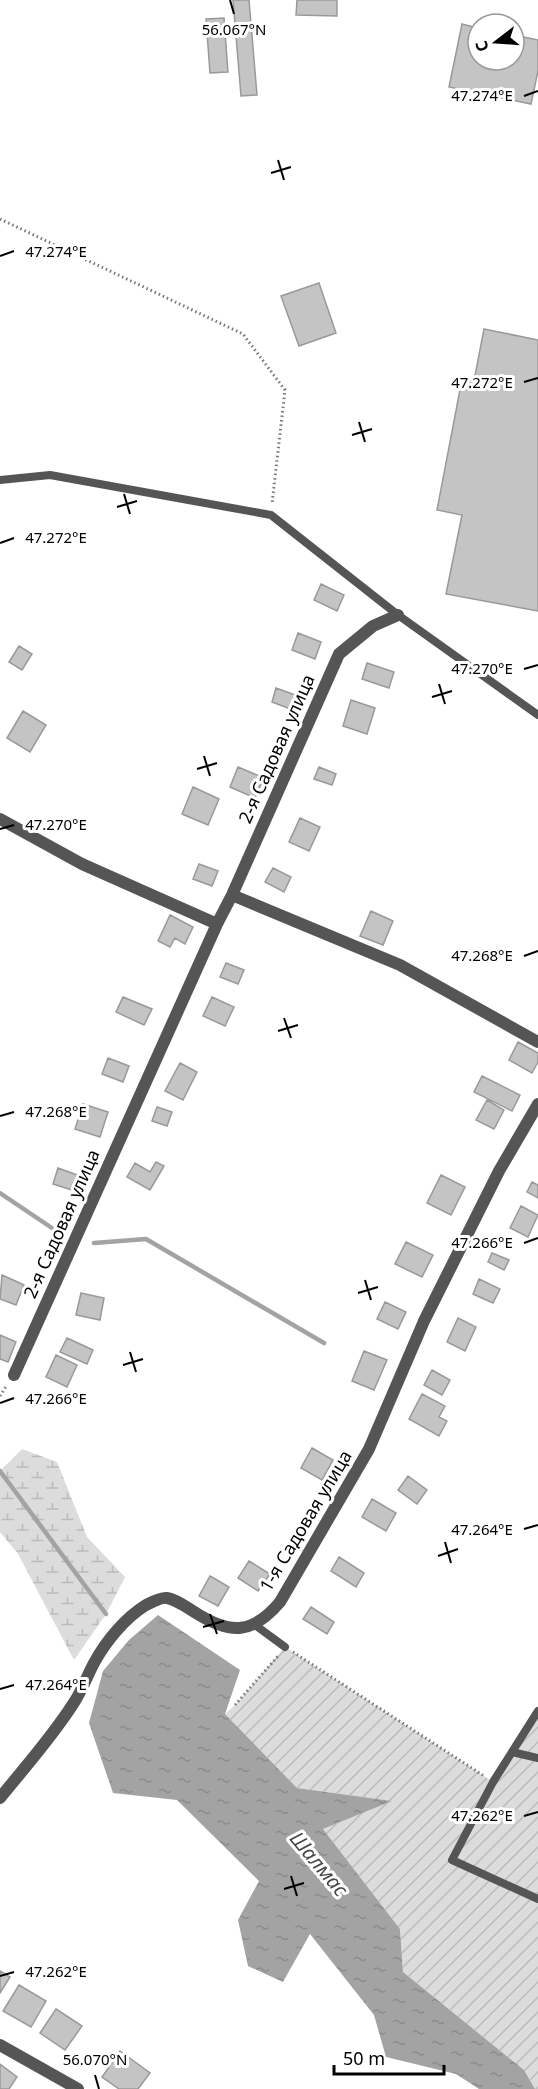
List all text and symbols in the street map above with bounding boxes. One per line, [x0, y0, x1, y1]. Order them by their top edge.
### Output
north arrow [466, 12, 526, 72]
text: 56.067°N [202, 19, 266, 39]
text: С [470, 38, 494, 55]
text: 47.274°E [451, 85, 513, 105]
text: 47.274°E [25, 241, 87, 261]
text: 47.272°E [451, 372, 513, 392]
text: 47.272°E [25, 527, 87, 547]
text: 47.270°E [451, 658, 513, 678]
street label: 2-я Садовая улица [232, 670, 320, 827]
text: 47.270°E [25, 814, 87, 834]
text: 47.268°E [451, 945, 513, 965]
text: 47.268°E [25, 1101, 87, 1121]
street label: 2-я Садовая улица [17, 1145, 105, 1302]
text: 47.266°E [451, 1232, 513, 1252]
text: 47.266°E [25, 1388, 87, 1408]
street label: 1-я Садовая улица [254, 1445, 357, 1595]
text: 47.264°E [451, 1519, 513, 1539]
text: 47.264°E [25, 1674, 87, 1694]
text: 47.262°E [451, 1805, 513, 1825]
water label: Шалмас [284, 1825, 355, 1902]
text: 47.262°E [25, 1961, 87, 1981]
scale bar [334, 2038, 444, 2076]
text: 50 m [343, 2046, 385, 2070]
text: 56.070°N [63, 2049, 127, 2069]

